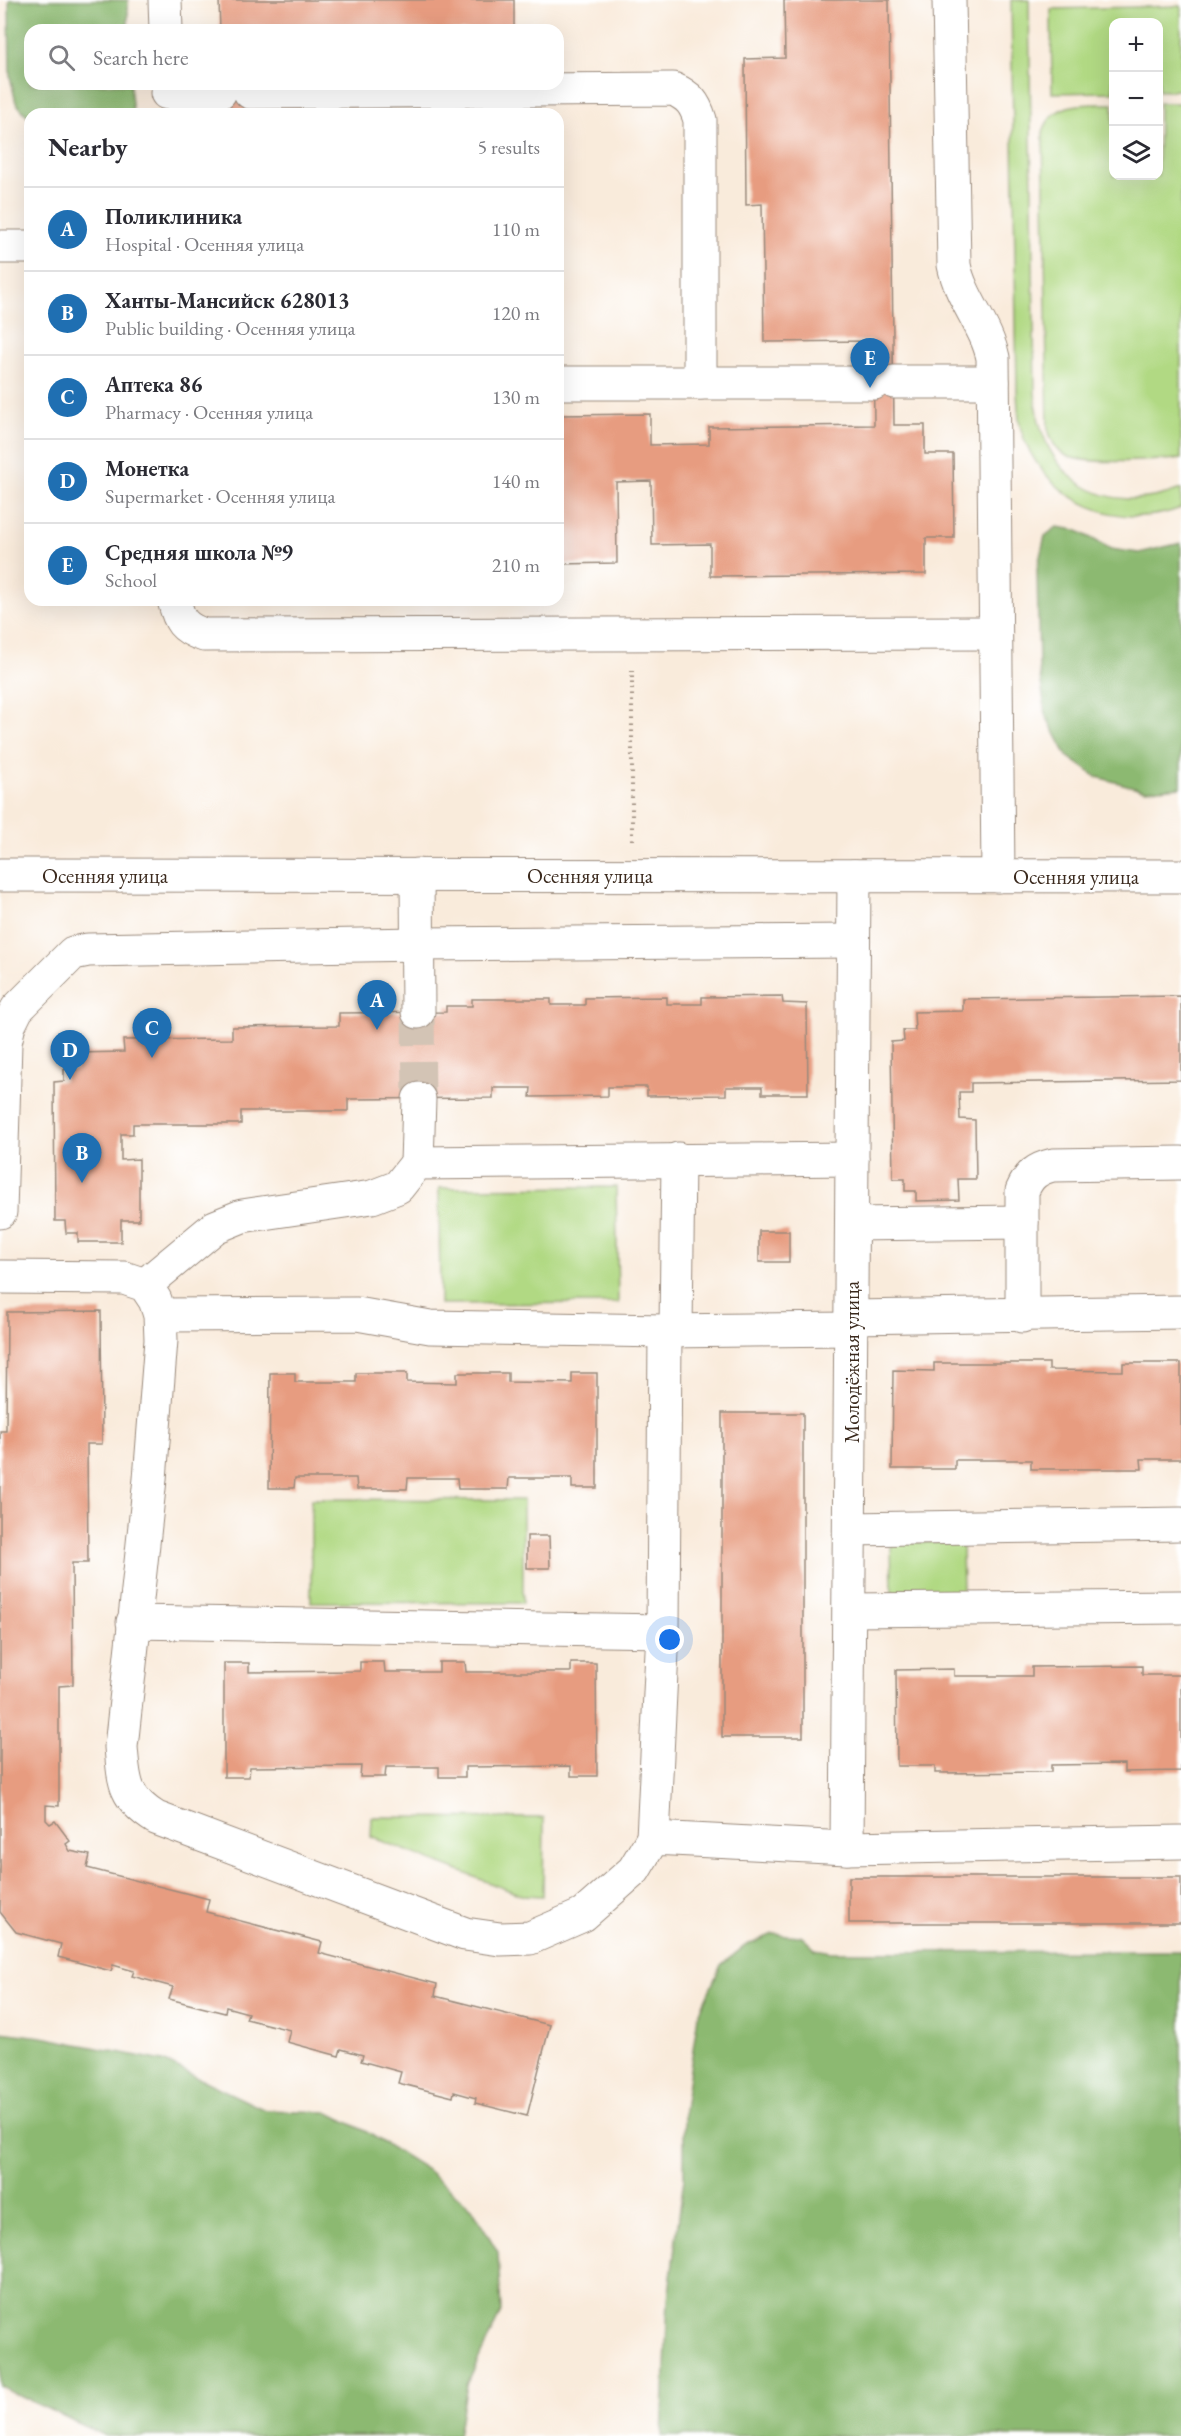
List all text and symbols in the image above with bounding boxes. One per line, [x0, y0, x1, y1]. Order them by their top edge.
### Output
map controls [1109, 18, 1163, 180]
button: + [1109, 18, 1163, 72]
search box [24, 24, 564, 90]
icon: search [45, 41, 78, 74]
text: Search here [93, 43, 188, 72]
button: − [1109, 72, 1163, 126]
button: layers [1109, 126, 1163, 180]
text: Nearby [48, 130, 128, 164]
text: 5 results [477, 134, 540, 160]
text: Поликлиника [105, 202, 242, 231]
text: A [60, 216, 75, 242]
text: 110 m [492, 216, 540, 242]
text: Hospital · Осенняя улица [105, 231, 304, 257]
text: Ханты-Мансийск 628013 [105, 286, 350, 315]
text: B [61, 300, 74, 326]
text: 120 m [492, 300, 540, 326]
text: Public building · Осенняя улица [105, 315, 355, 341]
pin: E [850, 338, 890, 388]
text: Аптека 86 [105, 370, 202, 399]
text: C [60, 384, 75, 410]
text: 130 m [492, 384, 540, 410]
text: Pharmacy · Осенняя улица [105, 399, 313, 425]
text: Монетка [105, 454, 189, 483]
text: D [60, 468, 75, 494]
text: 140 m [492, 468, 540, 494]
text: Supermarket · Осенняя улица [105, 483, 336, 509]
text: Средняя школа №9 [105, 538, 293, 567]
text: E [62, 552, 73, 578]
text: 210 m [492, 552, 540, 578]
text: School [105, 567, 157, 593]
street label: Осенняя улица [42, 862, 169, 889]
street label: Осенняя улица [527, 862, 654, 889]
street label: Осенняя улица [1013, 863, 1140, 890]
pin: A [358, 980, 397, 1030]
pin: C [132, 1008, 172, 1058]
pin: D [50, 1030, 90, 1080]
pin: B [62, 1134, 101, 1183]
street label: Молодёжная улица [838, 1280, 865, 1443]
your location [655, 1625, 684, 1654]

